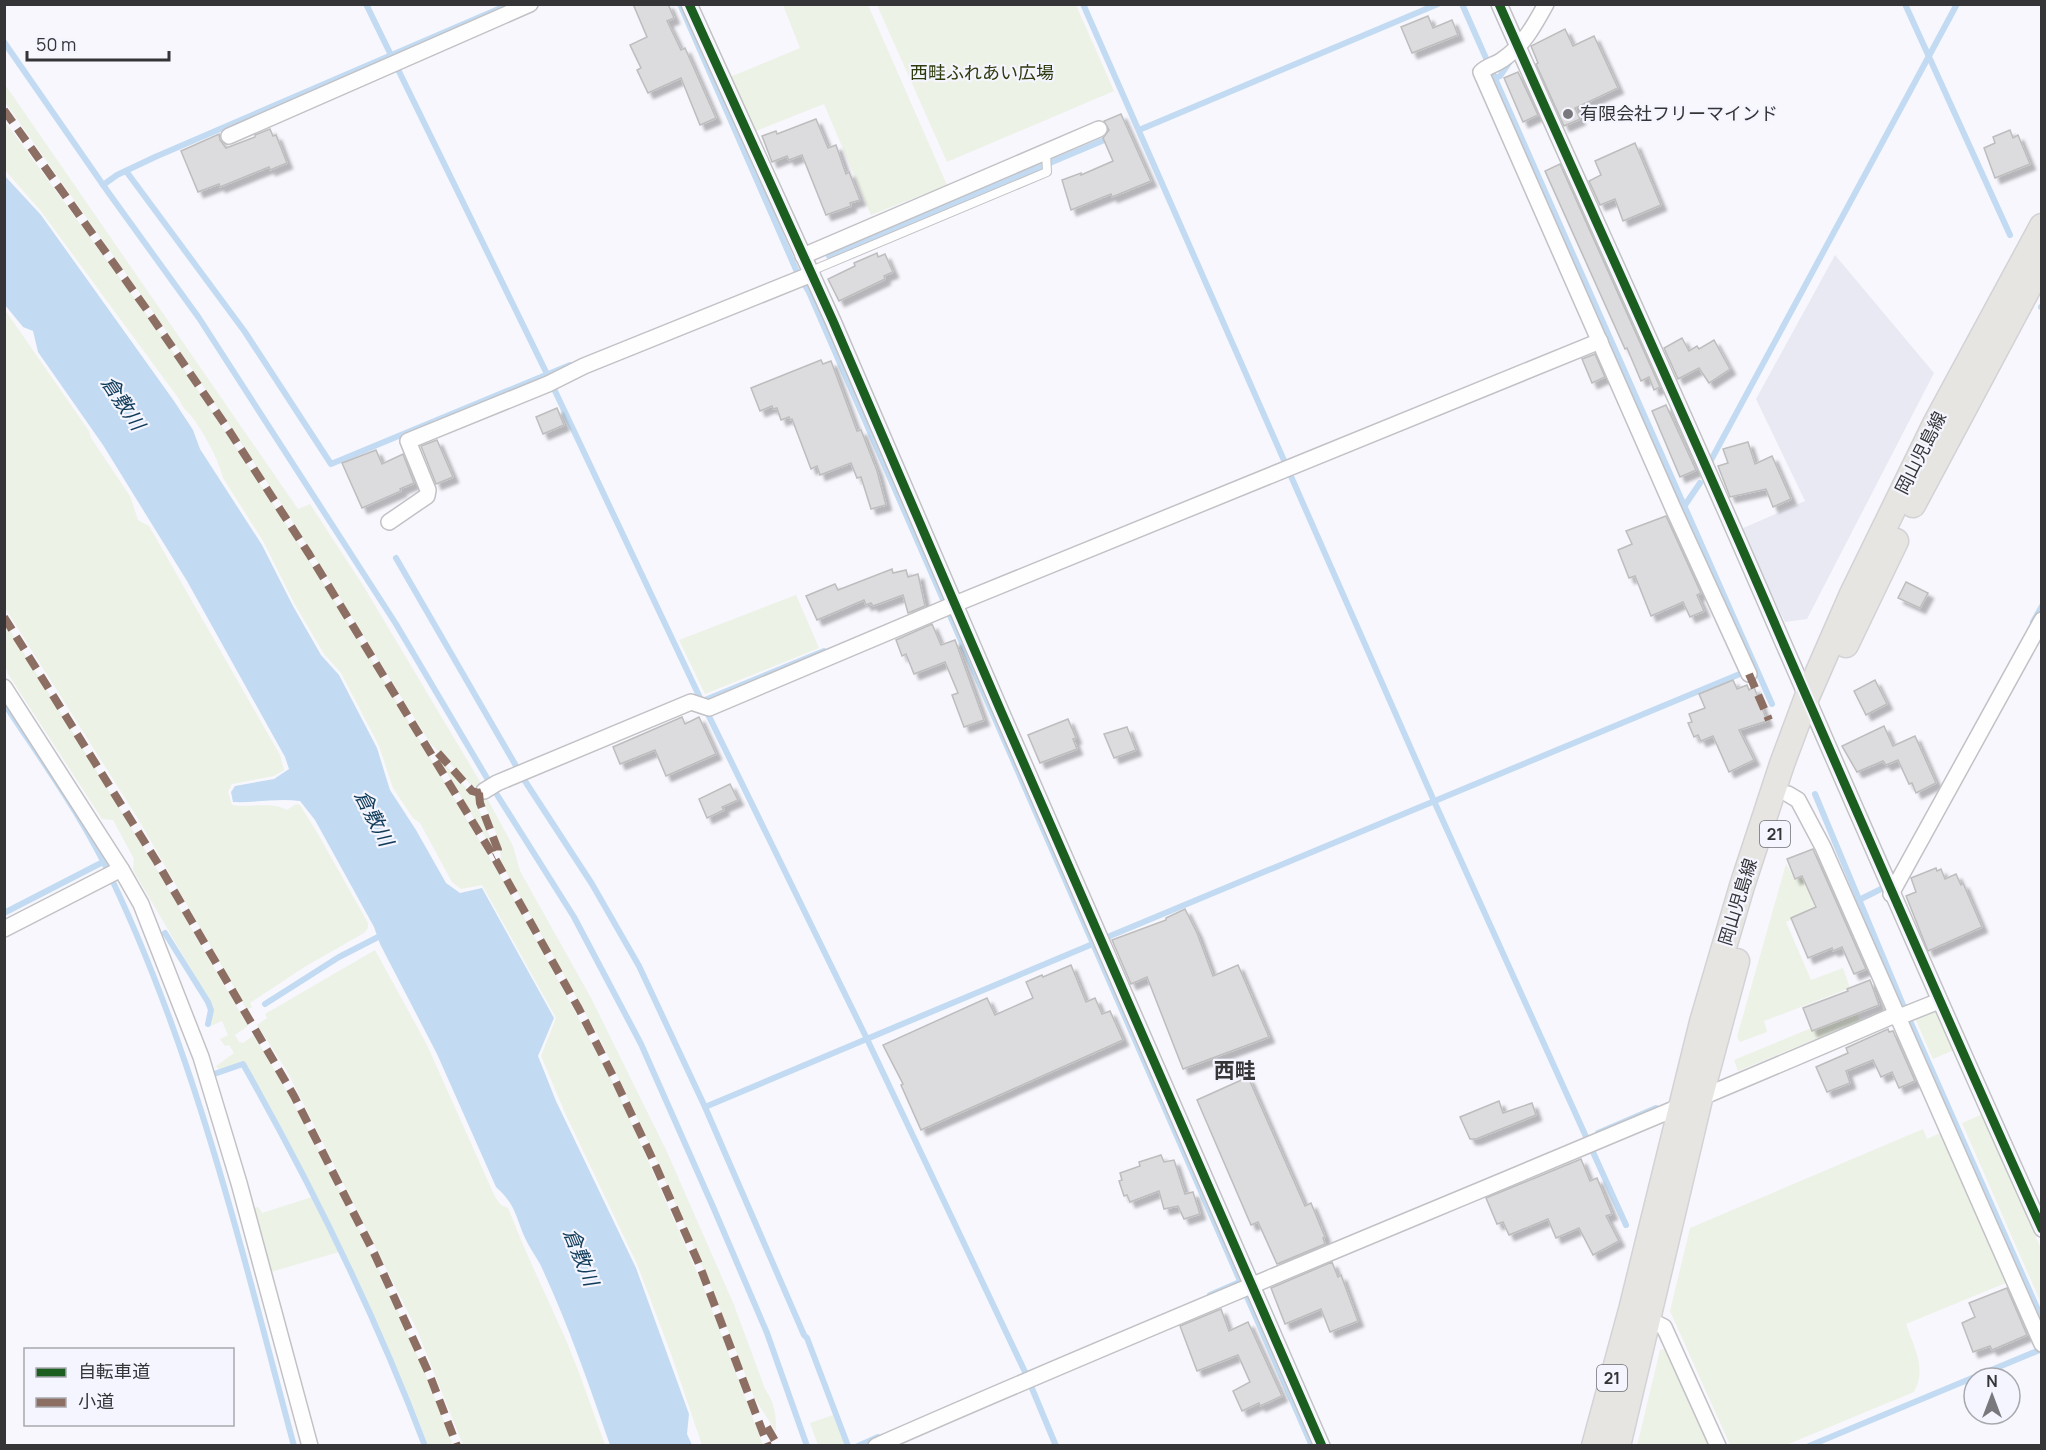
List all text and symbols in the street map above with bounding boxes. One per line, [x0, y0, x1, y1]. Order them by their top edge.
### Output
scale bar [27, 24, 170, 62]
text: 50 m [36, 32, 76, 56]
park label: 西畦ふれあい広場 [910, 60, 1054, 84]
place label: 有限会社フリーマインド [1580, 101, 1778, 125]
marker: 有限会社フリーマインド [1561, 107, 1575, 121]
water label: 倉敷川 [95, 370, 153, 437]
street label: 岡山児島線 [1889, 407, 1951, 498]
water label: 倉敷川 [349, 785, 401, 852]
road number: 21 [1760, 821, 1790, 847]
street label: 岡山児島線 [1712, 855, 1762, 948]
district label: 西畦 [1214, 1056, 1256, 1084]
water label: 倉敷川 [558, 1224, 606, 1292]
legend [24, 1348, 234, 1426]
text: 自転車道 [78, 1359, 150, 1383]
road number: 21 [1597, 1365, 1627, 1391]
north arrow [1962, 1366, 2022, 1426]
text: N [1986, 1370, 1998, 1392]
text: 小道 [78, 1389, 114, 1413]

